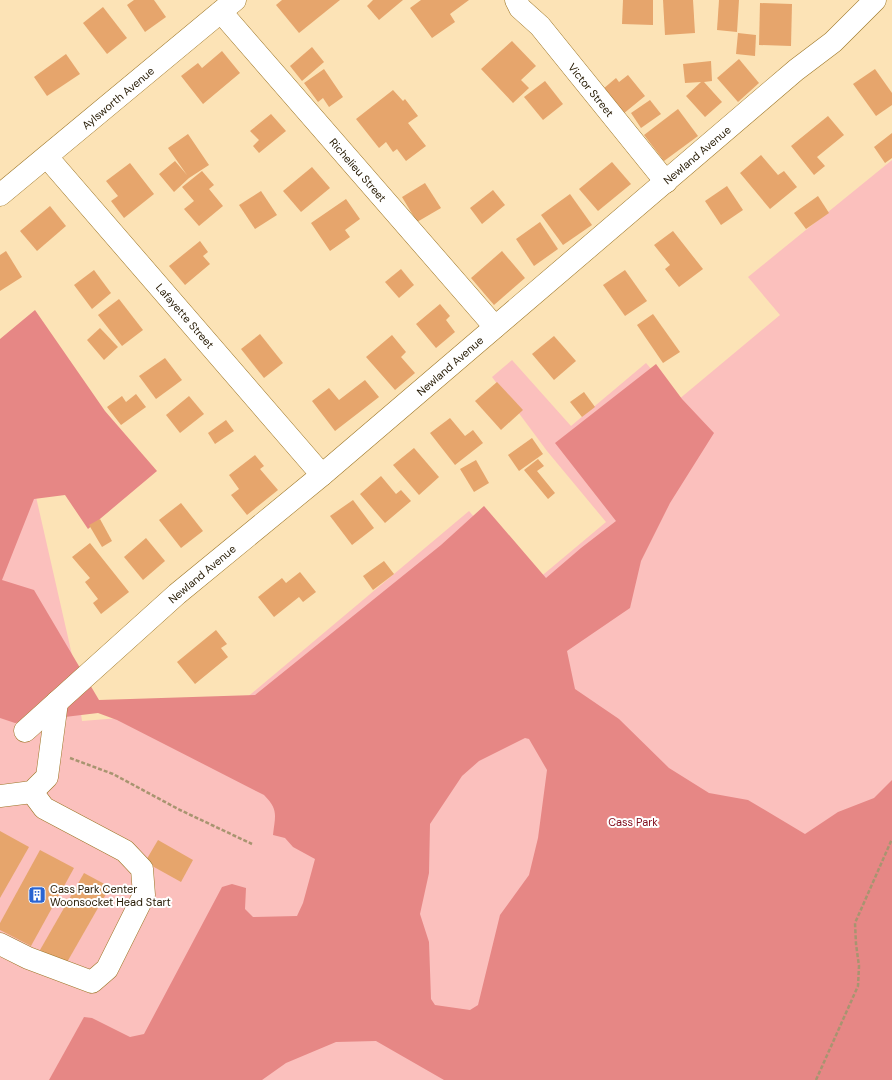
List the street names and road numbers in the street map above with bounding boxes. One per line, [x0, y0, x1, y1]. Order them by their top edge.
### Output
street label: Victor Street [565, 60, 617, 120]
street label: Aylsworth Avenue [79, 64, 157, 132]
street label: Newland Avenue [660, 123, 734, 187]
street label: Richelieu Street [327, 135, 389, 205]
street label: Lafayette Street [153, 281, 217, 351]
street label: Newland Avenue [414, 333, 486, 399]
street label: Newland Avenue [165, 542, 239, 606]

